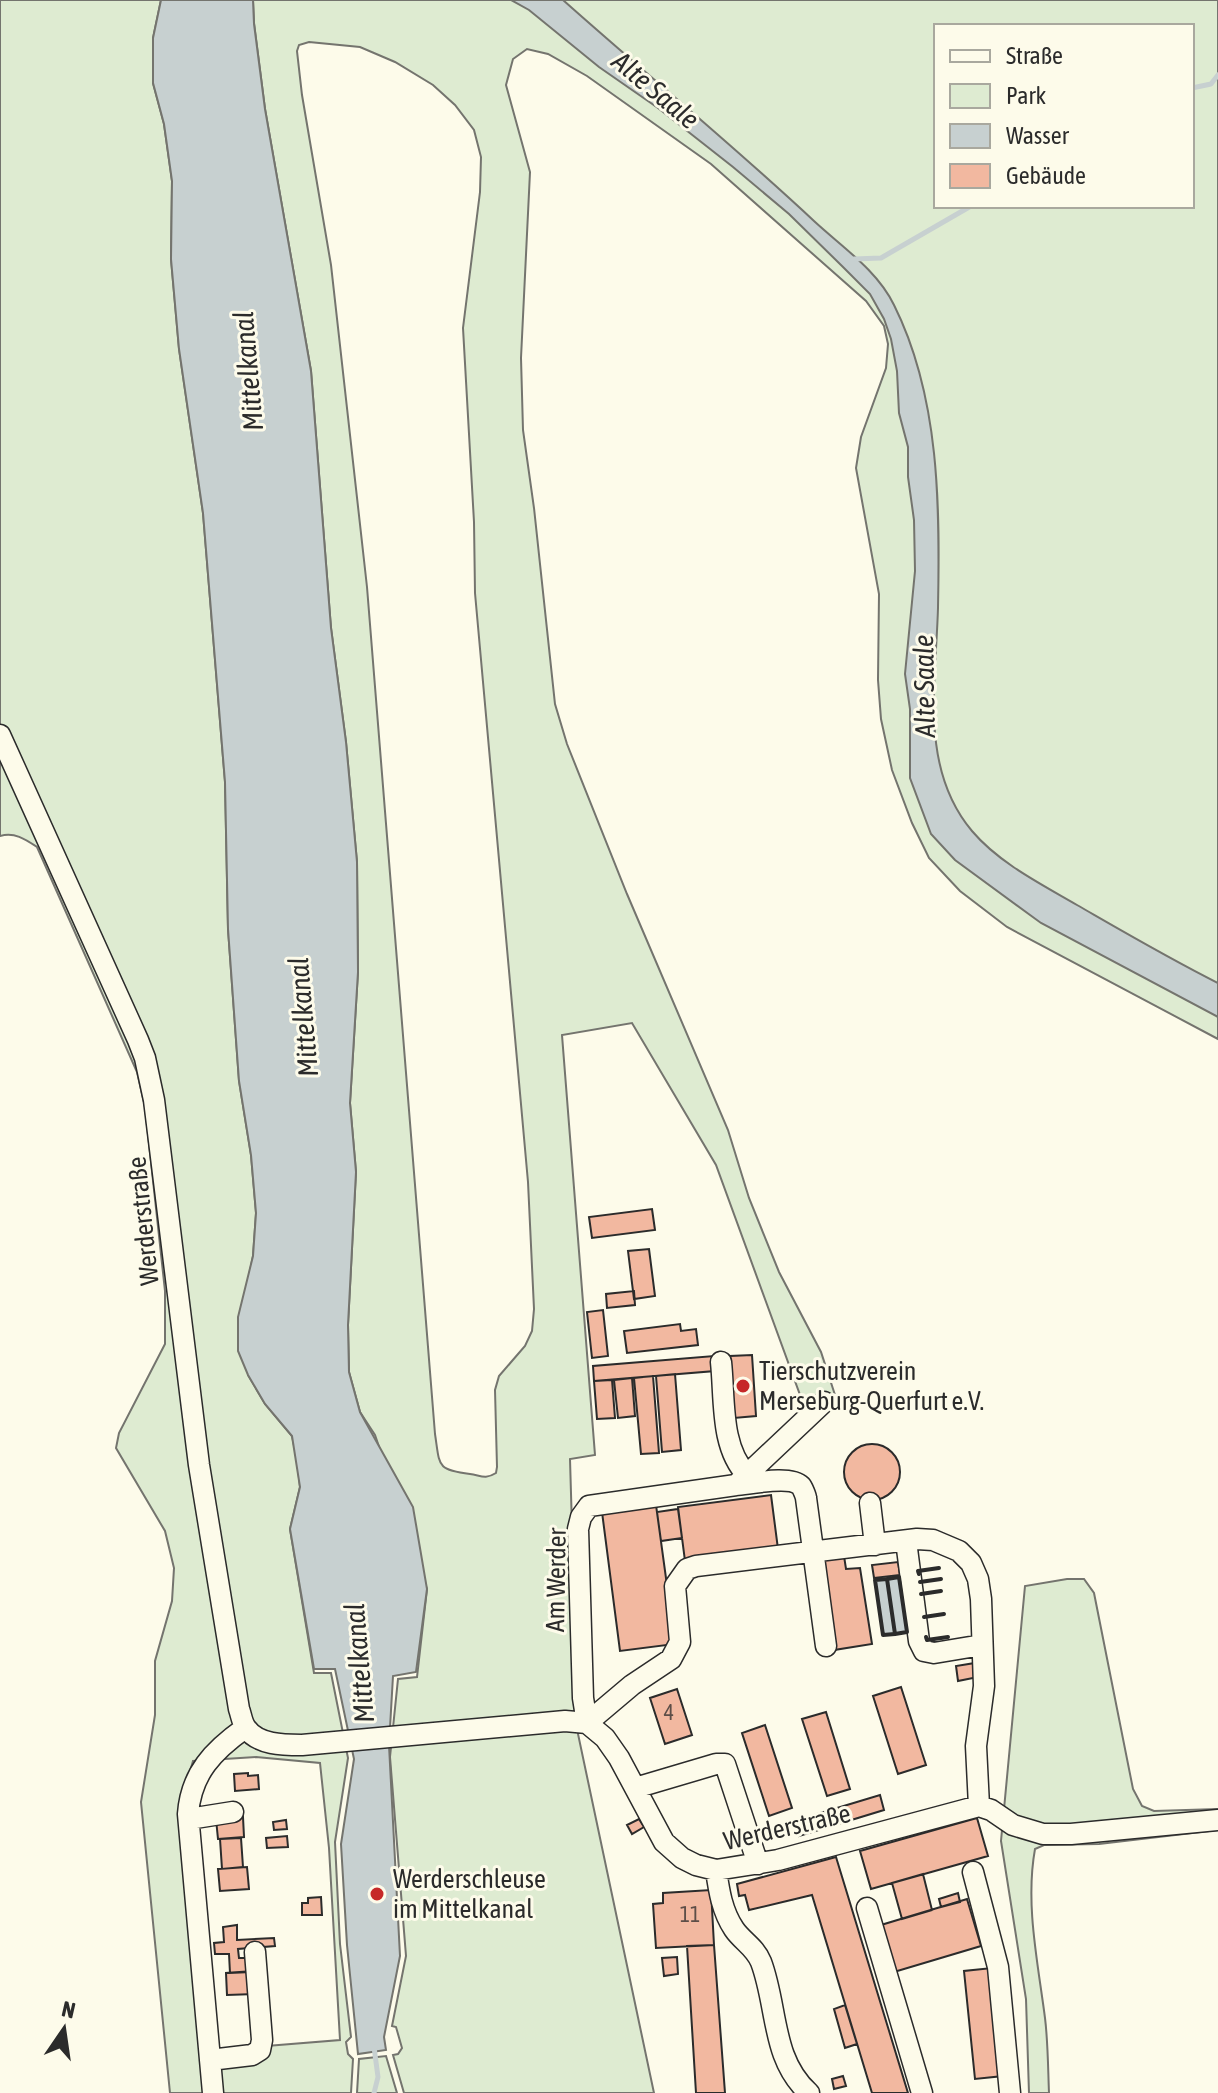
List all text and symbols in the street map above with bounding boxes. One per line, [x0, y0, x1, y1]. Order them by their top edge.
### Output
legend [934, 24, 1194, 208]
text: Straße [1006, 42, 1063, 69]
water label: Alte Saale [605, 44, 706, 135]
text: Park [1006, 82, 1047, 109]
text: Wasser [1006, 122, 1070, 149]
text: Gebäude [1006, 162, 1086, 189]
water label: Mittelkanal [227, 310, 269, 432]
water label: Alte Saale [907, 634, 941, 739]
water label: Mittelkanal [282, 956, 324, 1078]
street label: Werderstraße [121, 1155, 165, 1287]
place label: Tierschutzverein Merseburg-Querfurt e.V. [759, 1356, 984, 1416]
marker: Tierschutzverein Merseburg-Querfurt e.V. [734, 1377, 752, 1395]
street label: Am Werder [540, 1527, 572, 1632]
water label: Mittelkanal [338, 1602, 380, 1724]
house number: 4 [664, 1699, 674, 1725]
street label: Werderstraße [721, 1798, 853, 1856]
place label: Werderschleuse im Mittelkanal [393, 1864, 546, 1924]
marker: Werderschleuse im Mittelkanal [368, 1885, 386, 1903]
house number: 11 [680, 1901, 700, 1927]
north arrow [24, 1989, 104, 2069]
text: N [59, 1995, 78, 2024]

